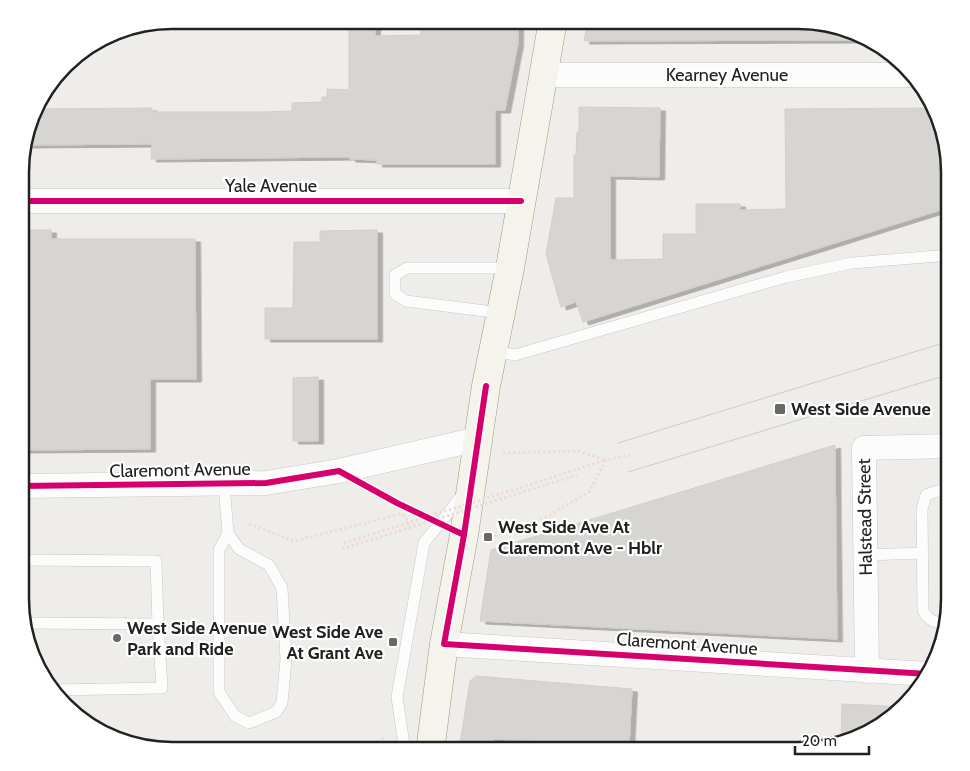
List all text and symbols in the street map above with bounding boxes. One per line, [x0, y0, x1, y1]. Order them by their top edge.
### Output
street label: Kearney Avenue [666, 64, 788, 86]
street label: Yale Avenue [224, 175, 317, 197]
place label: West Side Avenue [791, 398, 931, 420]
marker: West Side Avenue [773, 402, 787, 416]
street label: Claremont Avenue [109, 458, 251, 482]
street label: Halstead Street [853, 458, 877, 576]
place label: West Side Ave At Claremont Ave - Hblr [498, 516, 662, 559]
marker: West Side Ave At Claremont Ave - Hblr [482, 531, 494, 543]
place label: West Side Avenue Park and Ride [127, 617, 267, 660]
place label: West Side Ave At Grant Ave [272, 621, 383, 664]
street label: Claremont Avenue [616, 628, 758, 660]
marker: West Side Avenue Park and Ride [111, 632, 123, 644]
marker: West Side Ave At Grant Ave [387, 636, 399, 648]
scale bar [795, 724, 869, 756]
text: 20 m [802, 732, 837, 750]

